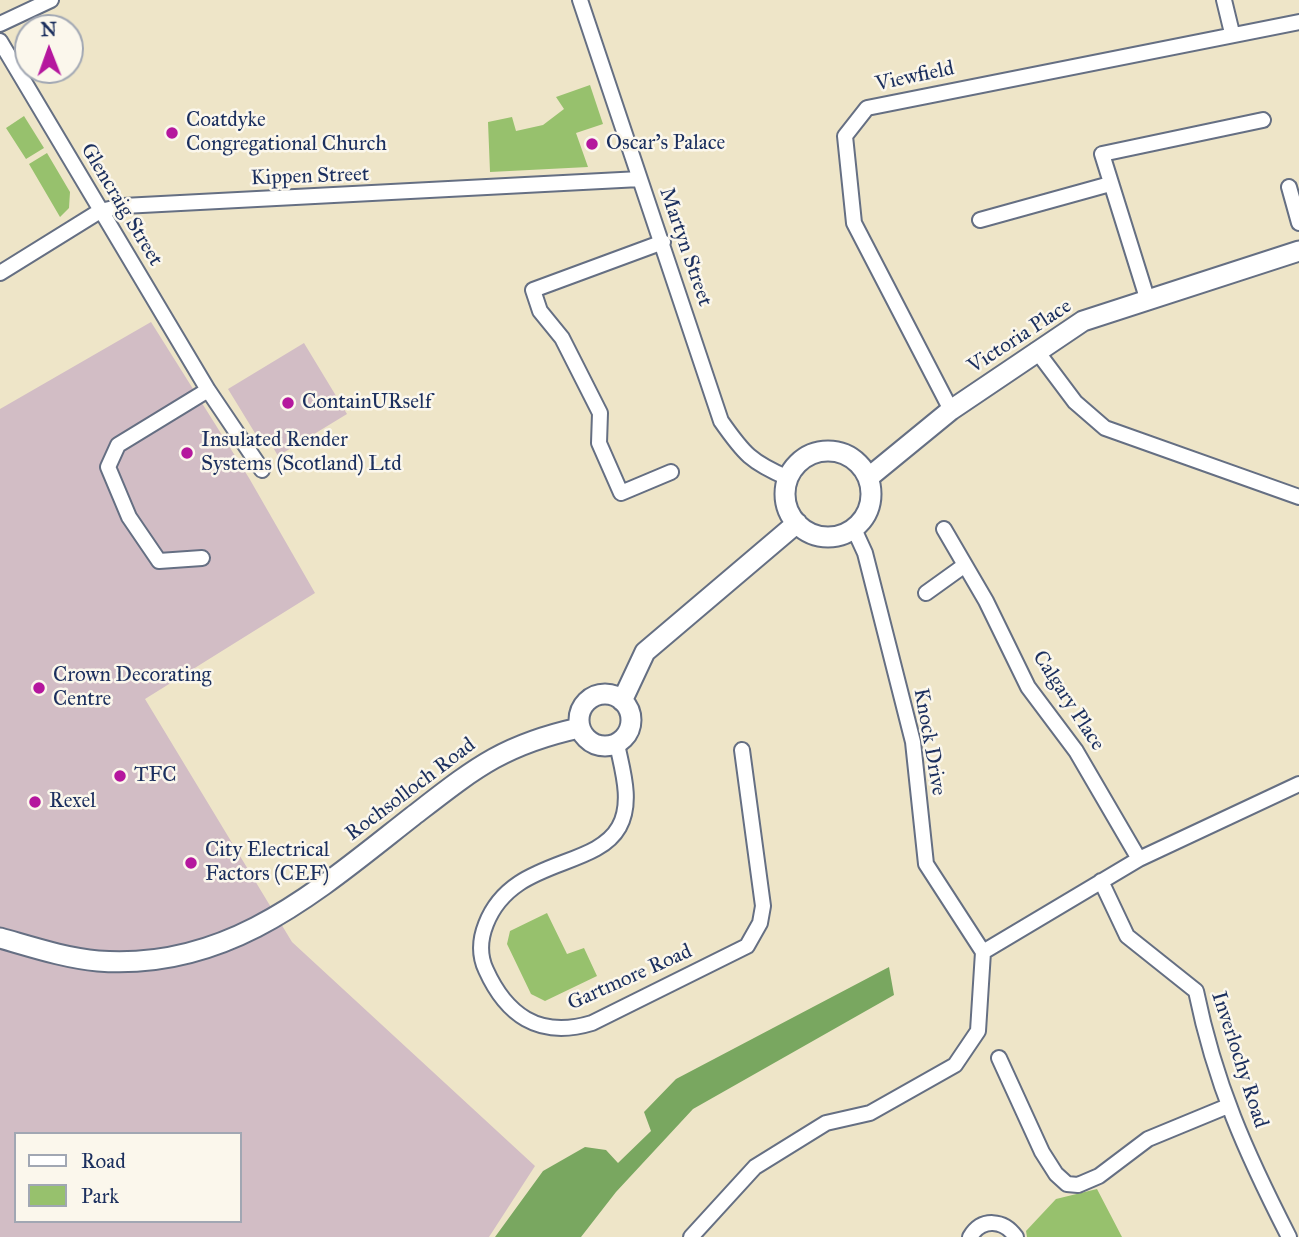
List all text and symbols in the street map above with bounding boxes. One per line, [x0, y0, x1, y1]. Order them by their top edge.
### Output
north arrow [14, 14, 84, 84]
text: N [40, 18, 57, 41]
street label: Viewfield [873, 56, 957, 98]
place label: Coatdyke Congregational Church [186, 108, 387, 158]
marker: Coatdyke Congregational Church [164, 125, 180, 141]
place label: Oscar's Palace [606, 131, 725, 157]
marker: Oscar's Palace [584, 136, 600, 152]
street label: Glencraig Street [74, 139, 168, 271]
street label: Kippen Street [250, 162, 370, 192]
street label: Martyn Street [653, 184, 717, 310]
street label: Victoria Place [963, 294, 1077, 380]
place label: ContainURself [302, 390, 432, 416]
marker: ContainURself [280, 395, 296, 411]
place label: Insulated Render Systems (Scotland) Ltd [201, 428, 402, 478]
marker: Insulated Render Systems (Scotland) Ltd [179, 445, 195, 461]
street label: Calgary Place [1026, 646, 1110, 756]
place label: Crown Decorating Centre [53, 663, 211, 713]
marker: Crown Decorating Centre [31, 680, 47, 696]
street label: Knock Drive [907, 686, 951, 798]
street label: Rochsolloch Road [341, 733, 481, 847]
place label: TFC [134, 763, 176, 789]
marker: TFC [112, 768, 128, 784]
place label: Rexel [49, 789, 96, 815]
marker: Rexel [27, 794, 43, 810]
place label: City Electrical Factors (CEF) [205, 838, 329, 888]
marker: City Electrical Factors (CEF) [183, 855, 199, 871]
street label: Gartmore Road [564, 939, 696, 1017]
street label: Inverlochy Road [1205, 989, 1273, 1131]
legend [14, 1132, 242, 1223]
text: Road [81, 1148, 126, 1174]
text: Park [81, 1183, 119, 1209]

